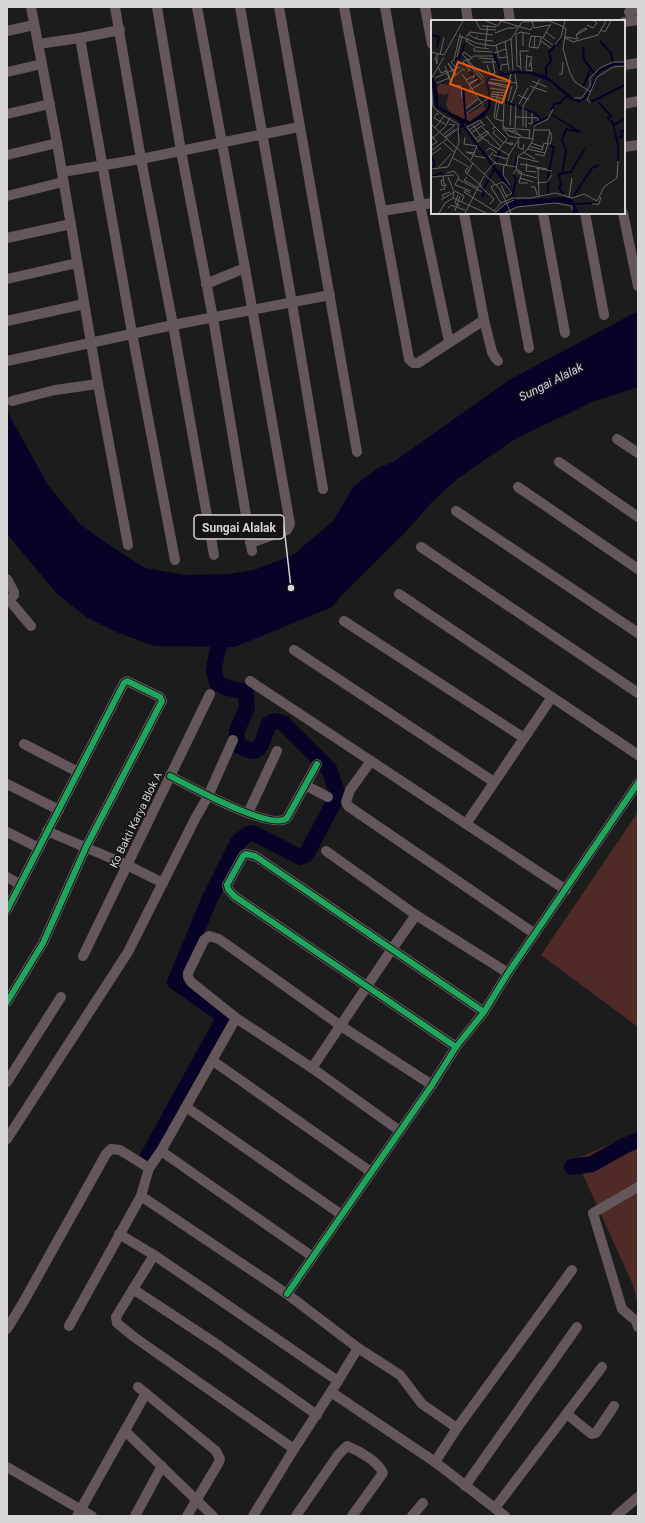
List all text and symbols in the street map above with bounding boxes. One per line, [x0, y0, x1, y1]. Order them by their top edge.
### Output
inset map [431, 20, 625, 214]
water label: Sungai Alalak [517, 359, 586, 404]
callout: Sungai Alalak [194, 515, 284, 539]
text: Sungai Alalak [202, 521, 277, 535]
street label: Ko Bakti Karya Blok A [107, 769, 165, 870]

